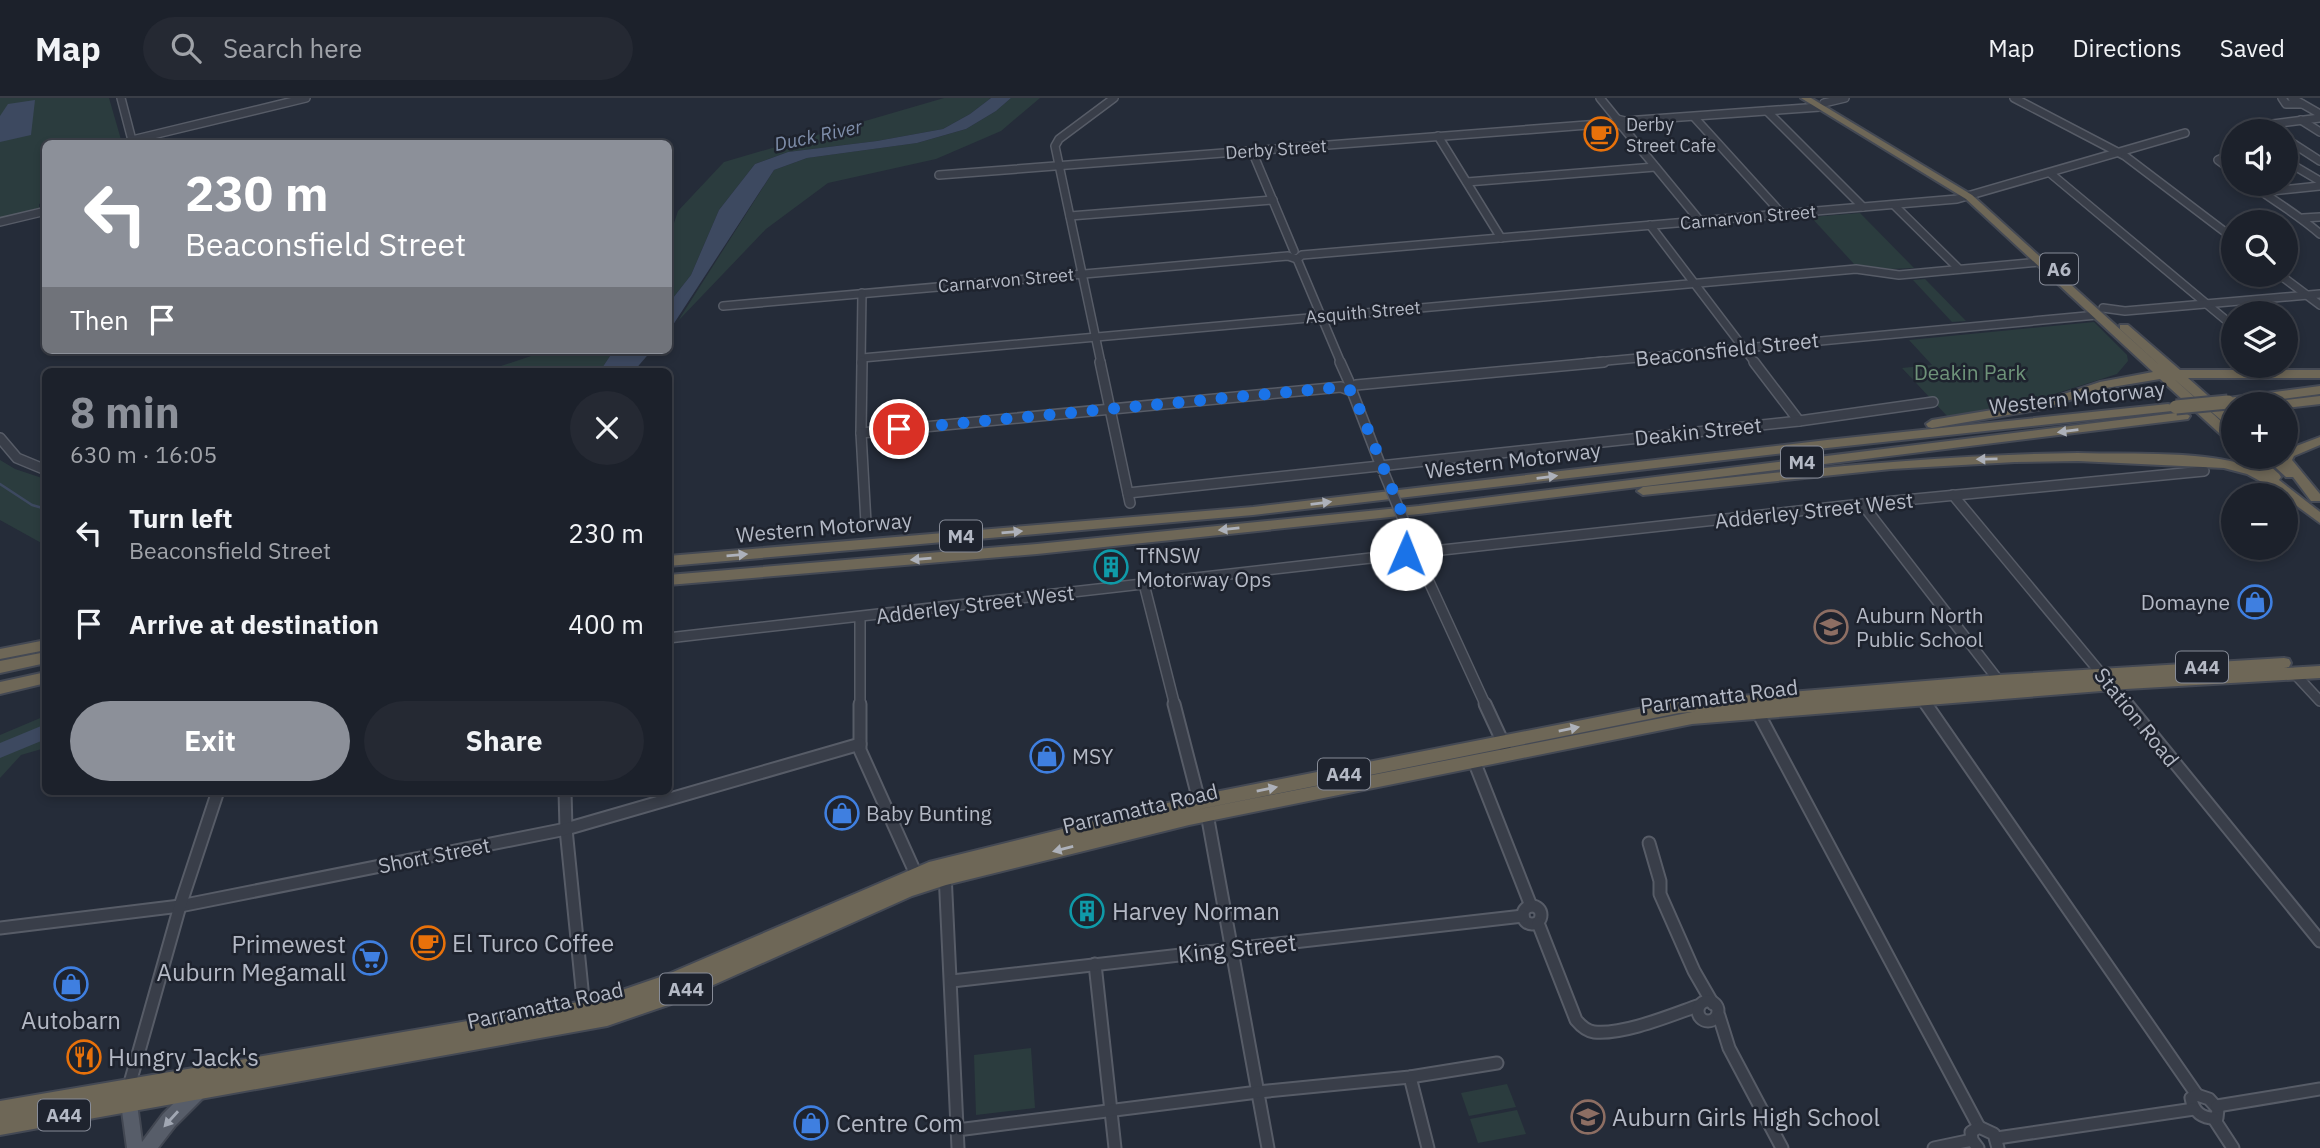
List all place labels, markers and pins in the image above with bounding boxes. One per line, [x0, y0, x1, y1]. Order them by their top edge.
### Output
place label: Derby Street Cafe [1626, 113, 1716, 157]
cafe icon: Derby Street Cafe [1582, 115, 1620, 153]
pin [869, 399, 929, 459]
place label: TfNSW Motorway Ops [1136, 541, 1271, 593]
building icon: TfNSW Motorway Ops [1092, 548, 1130, 586]
shop icon: Domayne [2236, 583, 2274, 621]
place label: Domayne [2141, 588, 2230, 616]
place label: Auburn North Public School [1856, 601, 1984, 653]
school or university icon: Auburn North Public School [1812, 608, 1850, 646]
shop icon: MSY [1028, 737, 1066, 775]
place label: MSY [1072, 742, 1114, 770]
shop icon: Baby Bunting [823, 794, 861, 832]
place label: Baby Bunting [866, 799, 992, 827]
building icon: Harvey Norman [1068, 892, 1106, 930]
place label: Harvey Norman [1112, 895, 1280, 927]
cafe icon: El Turco Coffee [409, 924, 447, 962]
place label: El Turco Coffee [452, 927, 614, 959]
place label: Primewest Auburn Megamall [157, 928, 346, 988]
supermarket icon: Primewest Auburn Megamall [351, 939, 389, 977]
shop icon: Autobarn [52, 965, 90, 1003]
place label: Autobarn [21, 1004, 121, 1036]
restaurant icon: Hungry Jack's [65, 1038, 103, 1076]
place label: Hungry Jack's [108, 1041, 259, 1073]
school or university icon: Auburn Girls High School [1569, 1098, 1607, 1136]
place label: Auburn Girls High School [1612, 1101, 1880, 1133]
shop icon: Centre Com [792, 1104, 830, 1142]
place label: Centre Com [836, 1107, 963, 1139]

